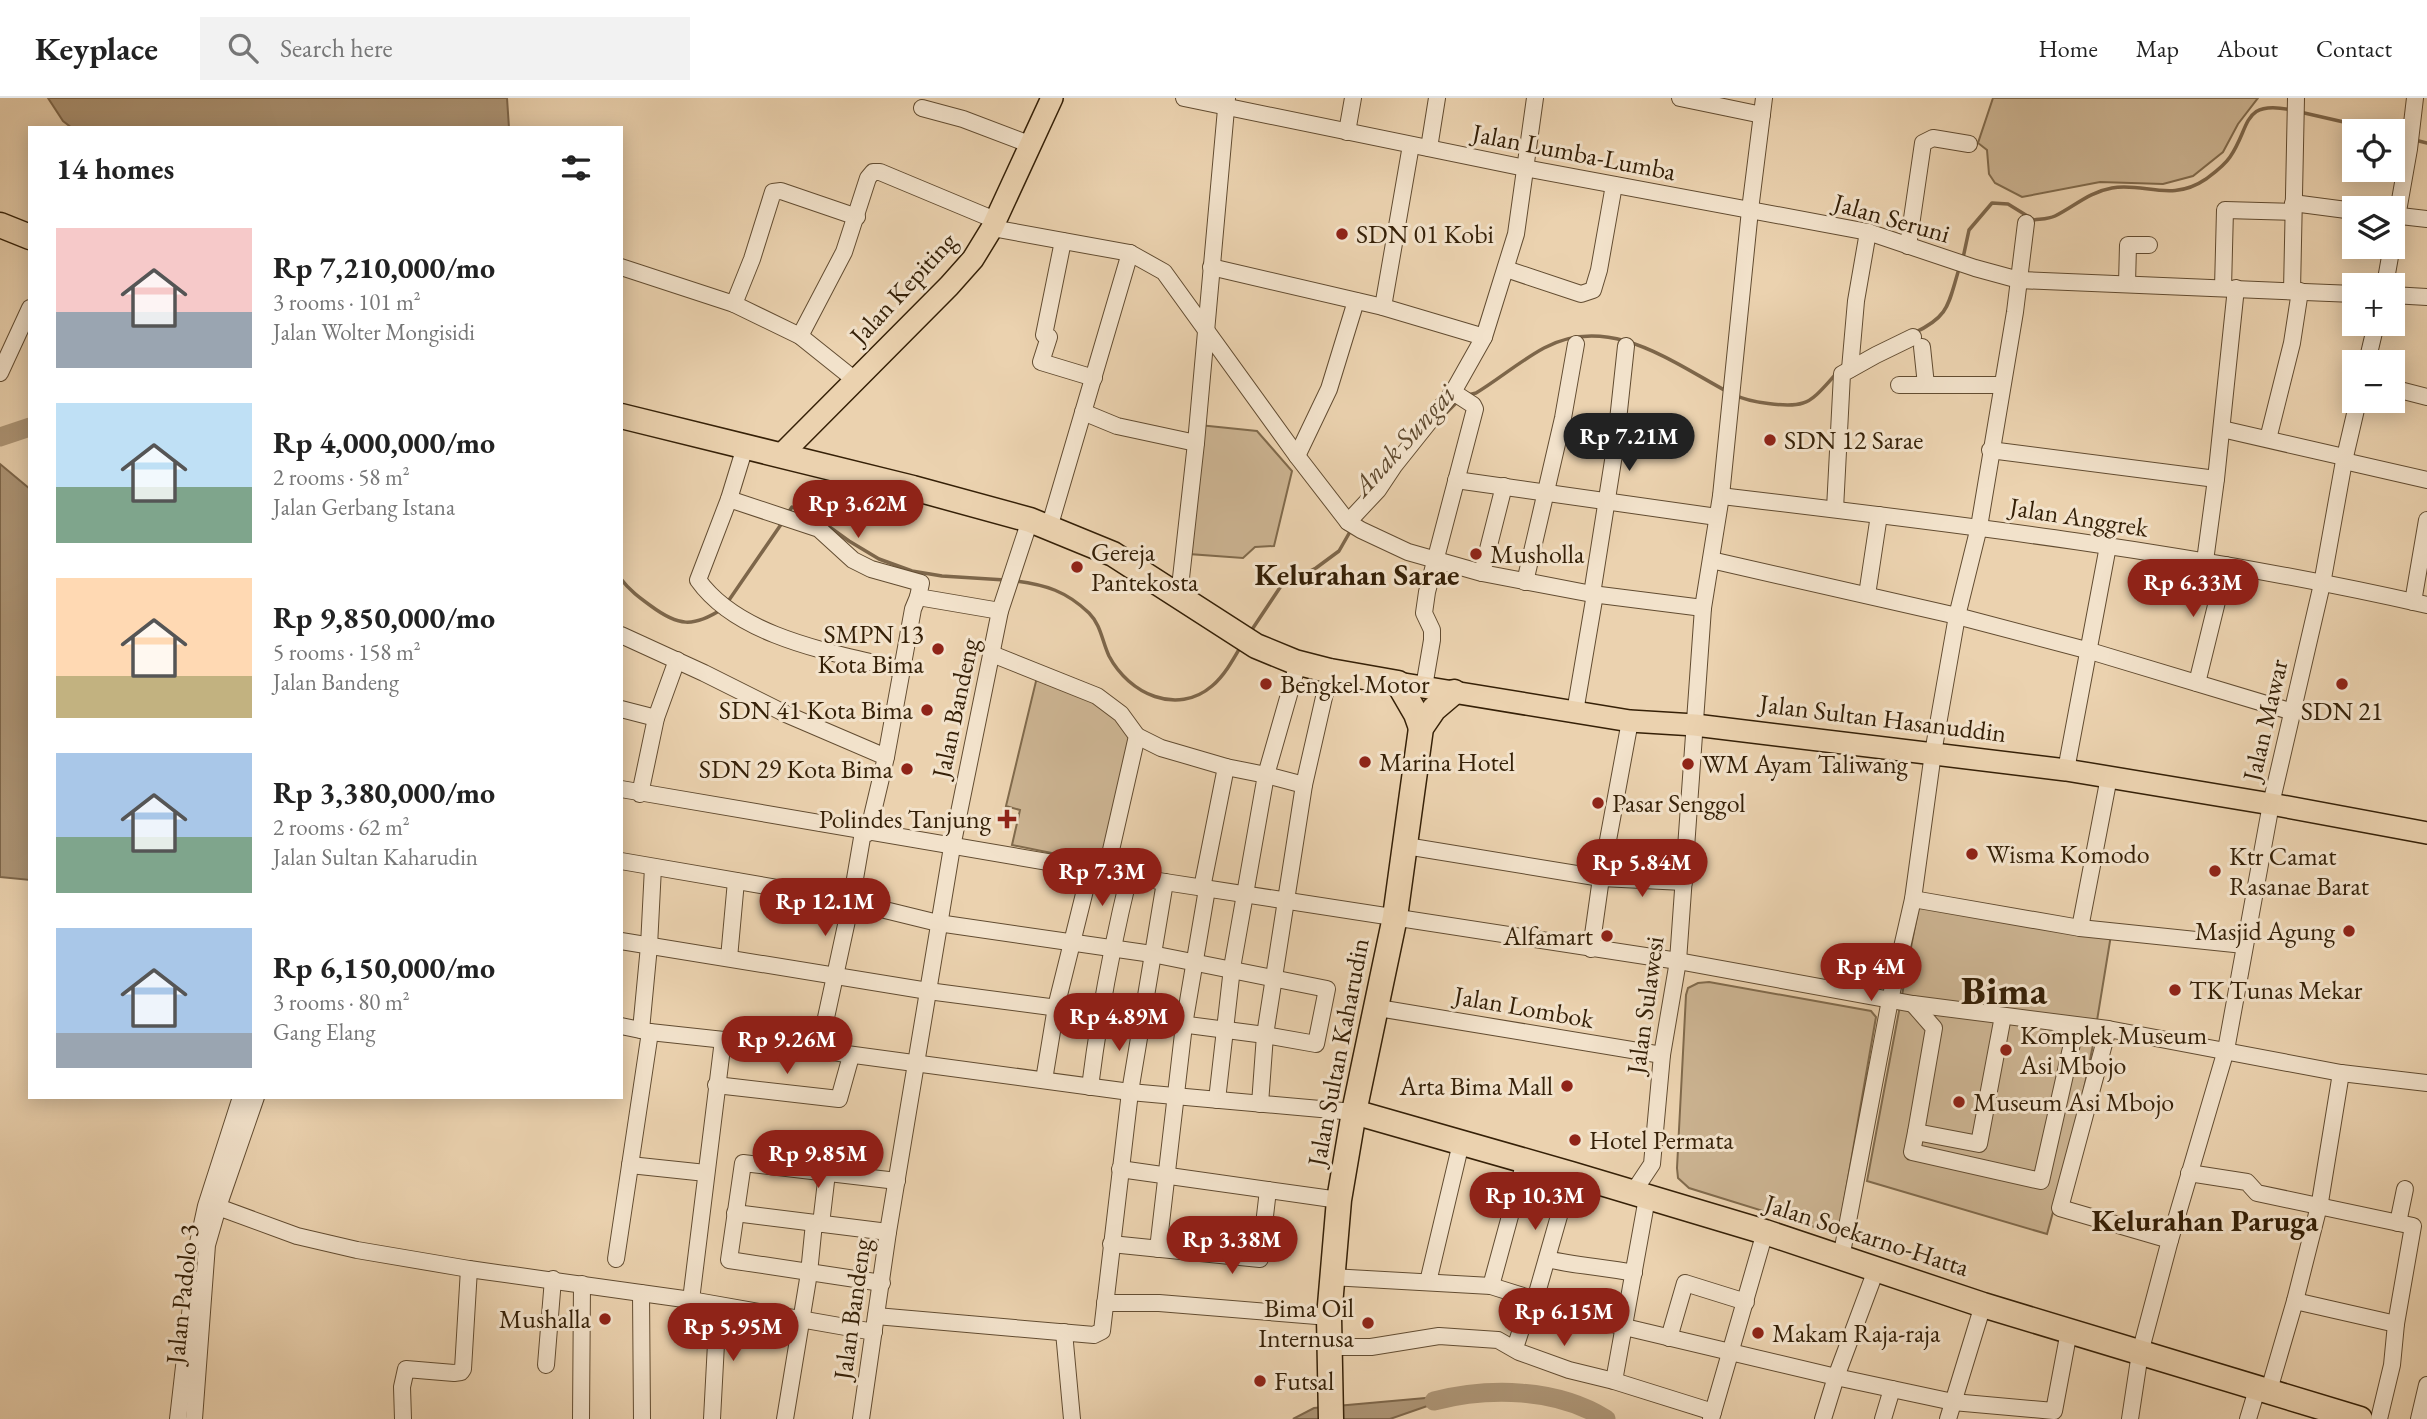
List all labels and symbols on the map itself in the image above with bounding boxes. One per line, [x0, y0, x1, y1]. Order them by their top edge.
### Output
street label: Jalan Lumba-Lumba [1467, 115, 1679, 189]
street label: Jalan Seruni [1828, 185, 1954, 251]
place label: SDN 01 Kobi [1356, 217, 1494, 251]
street label: Jalan Kepiting [841, 224, 964, 353]
marker: SDN 01 Kobi [1334, 226, 1350, 242]
water label: Anak Sungai [1342, 375, 1464, 505]
pin: Rp 7.21M [1557, 414, 1701, 473]
place label: SDN 12 Sarae [1784, 423, 1923, 457]
marker: SDN 12 Sarae [1762, 432, 1778, 448]
pin: Rp 3.62M [786, 480, 930, 540]
street label: Jalan Anggrek [2005, 489, 2152, 545]
place label: Gereja Pantekosta [1091, 535, 1199, 599]
place label: Musholla [1490, 537, 1585, 571]
marker: Musholla [1468, 546, 1484, 562]
district label: Kelurahan Sarae [1254, 555, 1460, 594]
marker: Gereja Pantekosta [1069, 559, 1085, 575]
pin: Rp 6.33M [2121, 560, 2265, 619]
place label: SMPN 13 Kota Bima [817, 617, 925, 681]
street label: Jalan Bandeng [923, 634, 987, 783]
marker: SMPN 13 Kota Bima [930, 641, 946, 657]
street label: Jalan Mawar [2234, 655, 2296, 786]
place label: Bengkel Motor [1280, 667, 1430, 701]
marker: Bengkel Motor [1258, 676, 1274, 692]
marker: SDN 21 [2334, 676, 2350, 692]
street label: Jalan Sultan Hasanuddin [1756, 686, 2009, 750]
place label: SDN 41 Kota Bima [719, 693, 914, 727]
place label: SDN 21 [2301, 694, 2383, 728]
marker: SDN 41 Kota Bima [919, 702, 935, 718]
place label: Marina Hotel [1379, 745, 1515, 779]
place label: WM Ayam Taliwang [1702, 747, 1909, 781]
place label: SDN 29 Kota Bima [699, 752, 894, 786]
marker: Marina Hotel [1357, 754, 1373, 770]
marker: WM Ayam Taliwang [1680, 756, 1696, 772]
marker: SDN 29 Kota Bima [899, 761, 915, 777]
place label: Pasar Senggol [1612, 786, 1745, 820]
marker: Pasar Senggol [1590, 795, 1606, 811]
place label: Polindes Tanjung [819, 802, 992, 836]
marker: Polindes Tanjung [997, 809, 1017, 829]
place label: Wisma Komodo [1986, 837, 2150, 871]
place label: Ktr Camat Rasanae Barat [2229, 839, 2369, 903]
pin: Rp 5.84M [1570, 840, 1714, 899]
marker: Wisma Komodo [1964, 846, 1980, 862]
pin: Rp 7.3M [1037, 848, 1167, 908]
marker: Ktr Camat Rasanae Barat [2207, 863, 2223, 879]
pin: Rp 12.1M [753, 878, 897, 938]
place label: Masjid Agung [2195, 914, 2336, 948]
place label: Alfamart [1502, 919, 1593, 953]
marker: Masjid Agung [2341, 923, 2357, 939]
marker: Alfamart [1599, 928, 1615, 944]
street label: Jalan Sulawesi [1618, 934, 1671, 1078]
street label: Jalan Sultan Kaharudin [1299, 935, 1377, 1171]
pin: Rp 4M [1822, 944, 1920, 1003]
district label: Bima [1961, 964, 2048, 1016]
place label: TK Tunas Mekar [2189, 973, 2363, 1007]
street label: Jalan Lombok [1450, 978, 1597, 1036]
marker: TK Tunas Mekar [2167, 982, 2183, 998]
pin: Rp 4.89M [1047, 993, 1191, 1053]
pin: Rp 9.26M [715, 1016, 859, 1076]
place label: Komplek Museum Asi Mbojo [2019, 1018, 2207, 1082]
marker: Komplek Museum Asi Mbojo [1998, 1042, 2014, 1058]
place label: Arta Bima Mall [1398, 1069, 1553, 1103]
marker: Arta Bima Mall [1559, 1078, 1575, 1094]
place label: Museum Asi Mbojo [1973, 1085, 2174, 1119]
marker: Museum Asi Mbojo [1951, 1094, 1967, 1110]
place label: Hotel Permata [1589, 1123, 1734, 1157]
pin: Rp 9.85M [746, 1130, 890, 1190]
marker: Hotel Permata [1567, 1132, 1583, 1148]
pin: Rp 10.3M [1463, 1172, 1607, 1232]
street label: Jalan Soekarno-Hatta [1759, 1185, 1974, 1284]
district label: Kelurahan Paruga [2092, 1201, 2319, 1240]
pin: Rp 3.38M [1160, 1216, 1304, 1276]
street label: Jalan Padolo 3 [158, 1222, 206, 1368]
street label: Jalan Bandeng [825, 1235, 879, 1384]
pin: Rp 6.15M [1492, 1288, 1636, 1348]
place label: Bima Oil Internusa [1258, 1291, 1355, 1355]
place label: Mushalla [499, 1302, 592, 1336]
pin: Rp 5.95M [661, 1304, 805, 1363]
marker: Mushalla [597, 1311, 613, 1327]
marker: Bima Oil Internusa [1360, 1315, 1376, 1331]
place label: Makam Raja-raja [1772, 1316, 1941, 1350]
marker: Makam Raja-raja [1750, 1325, 1766, 1341]
place label: Futsal [1274, 1364, 1334, 1398]
marker: Futsal [1252, 1373, 1268, 1389]

